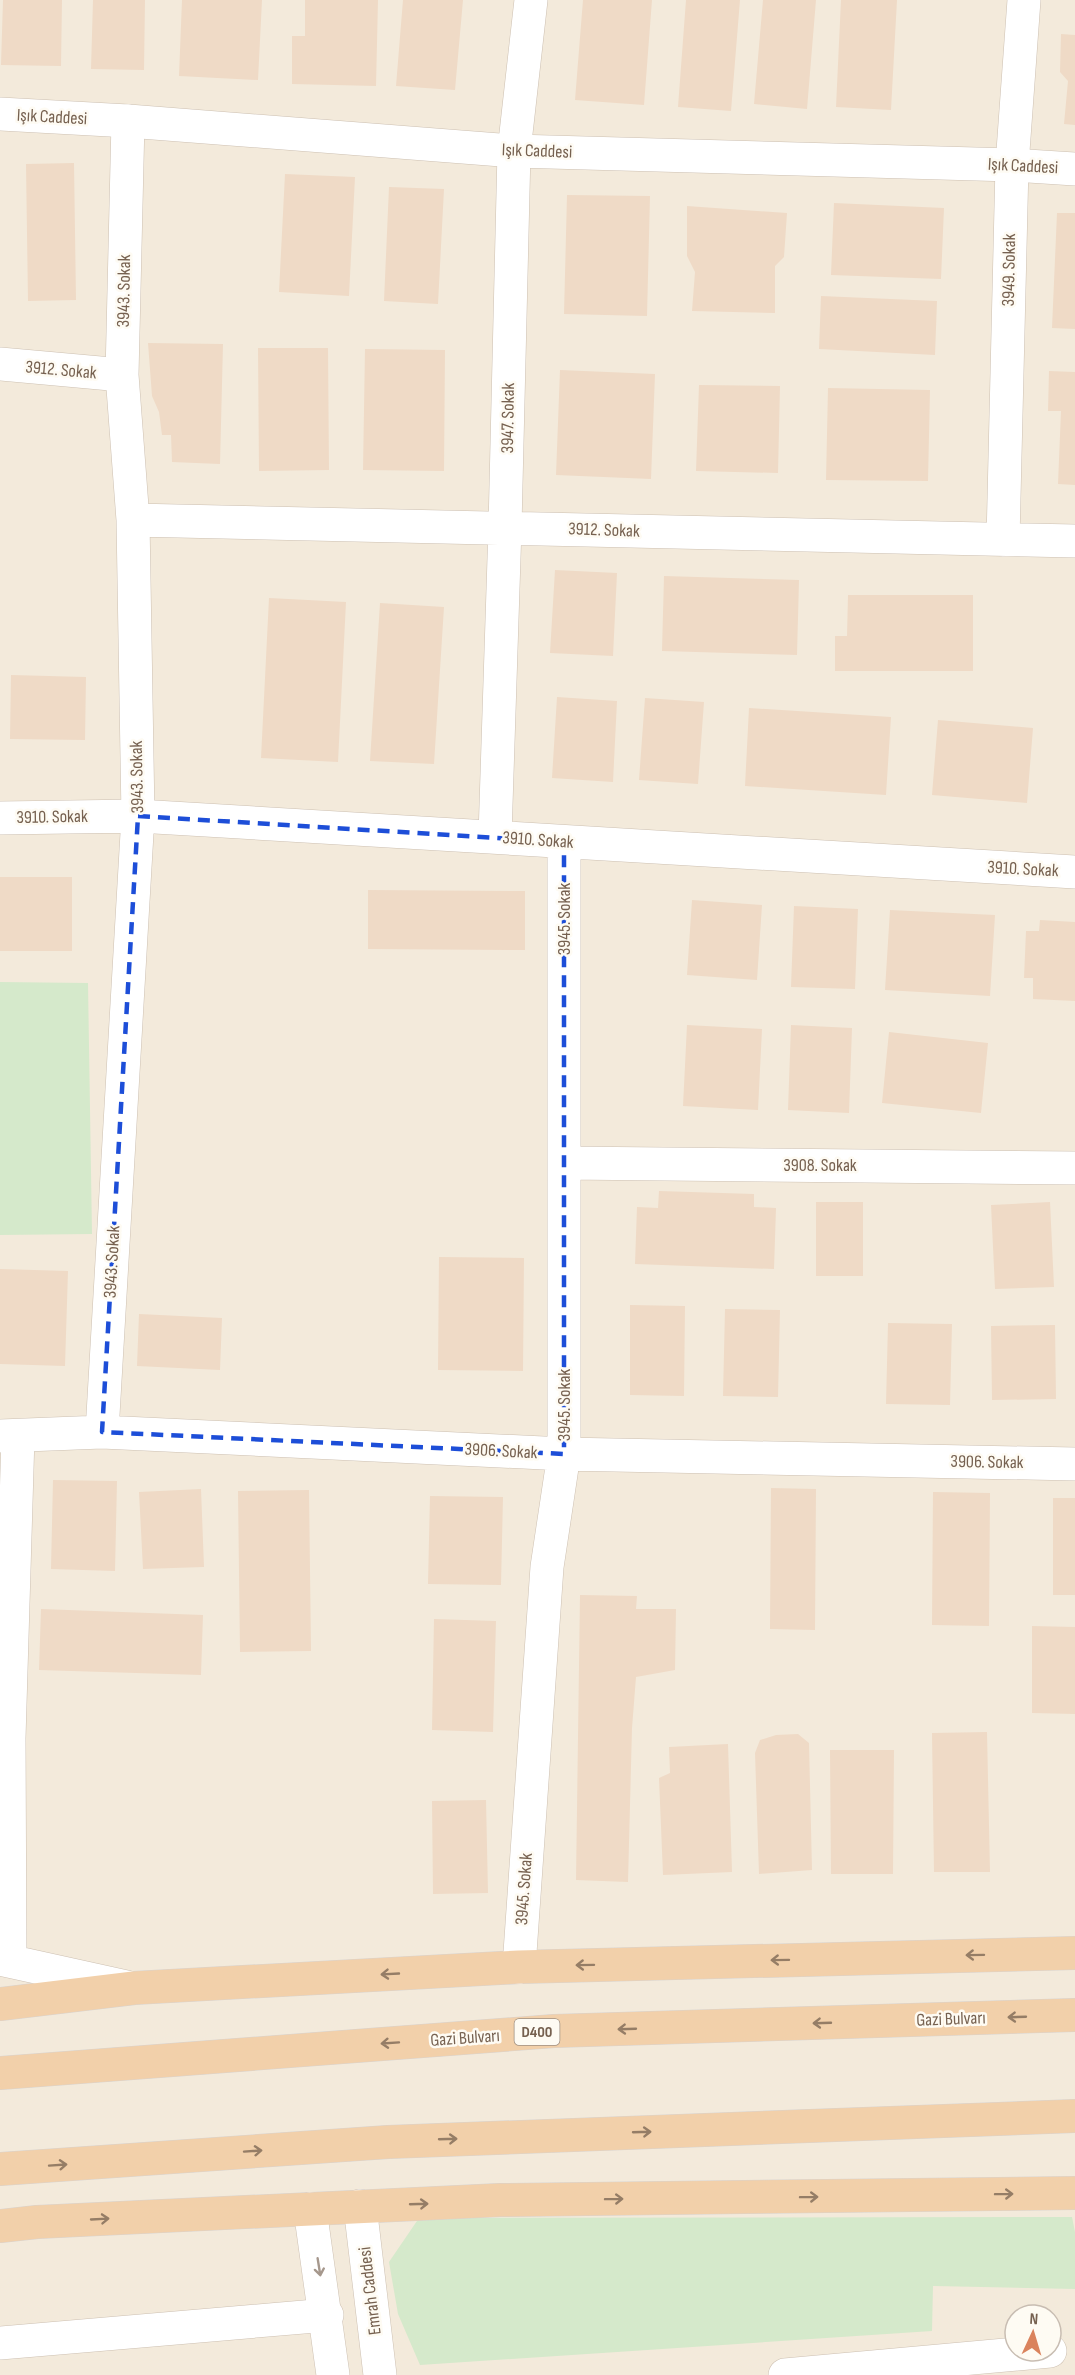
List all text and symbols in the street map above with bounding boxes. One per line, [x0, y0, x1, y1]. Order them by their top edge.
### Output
street label: Işık Caddesi [16, 105, 88, 129]
street label: Işık Caddesi [501, 139, 573, 163]
street label: Işık Caddesi [987, 154, 1059, 178]
street label: 3949. Sokak [998, 233, 1020, 307]
street label: 3943. Sokak [113, 254, 135, 328]
street label: 3912. Sokak [24, 356, 98, 384]
street label: 3947. Sokak [497, 382, 519, 453]
street label: 3912. Sokak [568, 518, 640, 542]
street label: 3943. Sokak [126, 740, 148, 814]
street label: 3910. Sokak [16, 806, 88, 828]
street label: 3910. Sokak [502, 827, 574, 853]
street label: 3910. Sokak [987, 857, 1059, 881]
street label: 3945. Sokak [554, 883, 575, 955]
street label: 3908. Sokak [783, 1155, 857, 1176]
street label: 3943. Sokak [100, 1225, 124, 1299]
street label: 3945. Sokak [554, 1369, 575, 1441]
street label: 3906. Sokak [464, 1439, 538, 1463]
street label: 3906. Sokak [950, 1451, 1024, 1473]
street label: 3945. Sokak [511, 1852, 537, 1926]
one-way arrow [965, 1950, 985, 1961]
one-way arrow [770, 1954, 790, 1966]
one-way arrow [575, 1959, 595, 1971]
one-way arrow [380, 1969, 400, 1980]
street label: Gazi Bulvarı [916, 2007, 986, 2031]
one-way arrow [1007, 2011, 1027, 2022]
one-way arrow [812, 2017, 832, 2028]
road number: D400 [514, 2019, 560, 2045]
one-way arrow [617, 2023, 637, 2034]
street label: Gazi Bulvarı [430, 2025, 500, 2051]
one-way arrow [381, 2038, 401, 2049]
one-way arrow [632, 2127, 652, 2138]
one-way arrow [437, 2134, 457, 2145]
one-way arrow [242, 2145, 262, 2156]
one-way arrow [48, 2159, 68, 2170]
one-way arrow [993, 2188, 1013, 2200]
one-way arrow [798, 2191, 818, 2202]
one-way arrow [603, 2193, 623, 2205]
one-way arrow [408, 2198, 428, 2209]
one-way arrow [90, 2214, 110, 2225]
street label: Emrah Caddesi [354, 2246, 386, 2336]
one-way arrow [314, 2257, 325, 2277]
north arrow [1003, 2303, 1063, 2363]
text: N [1029, 2310, 1039, 2329]

